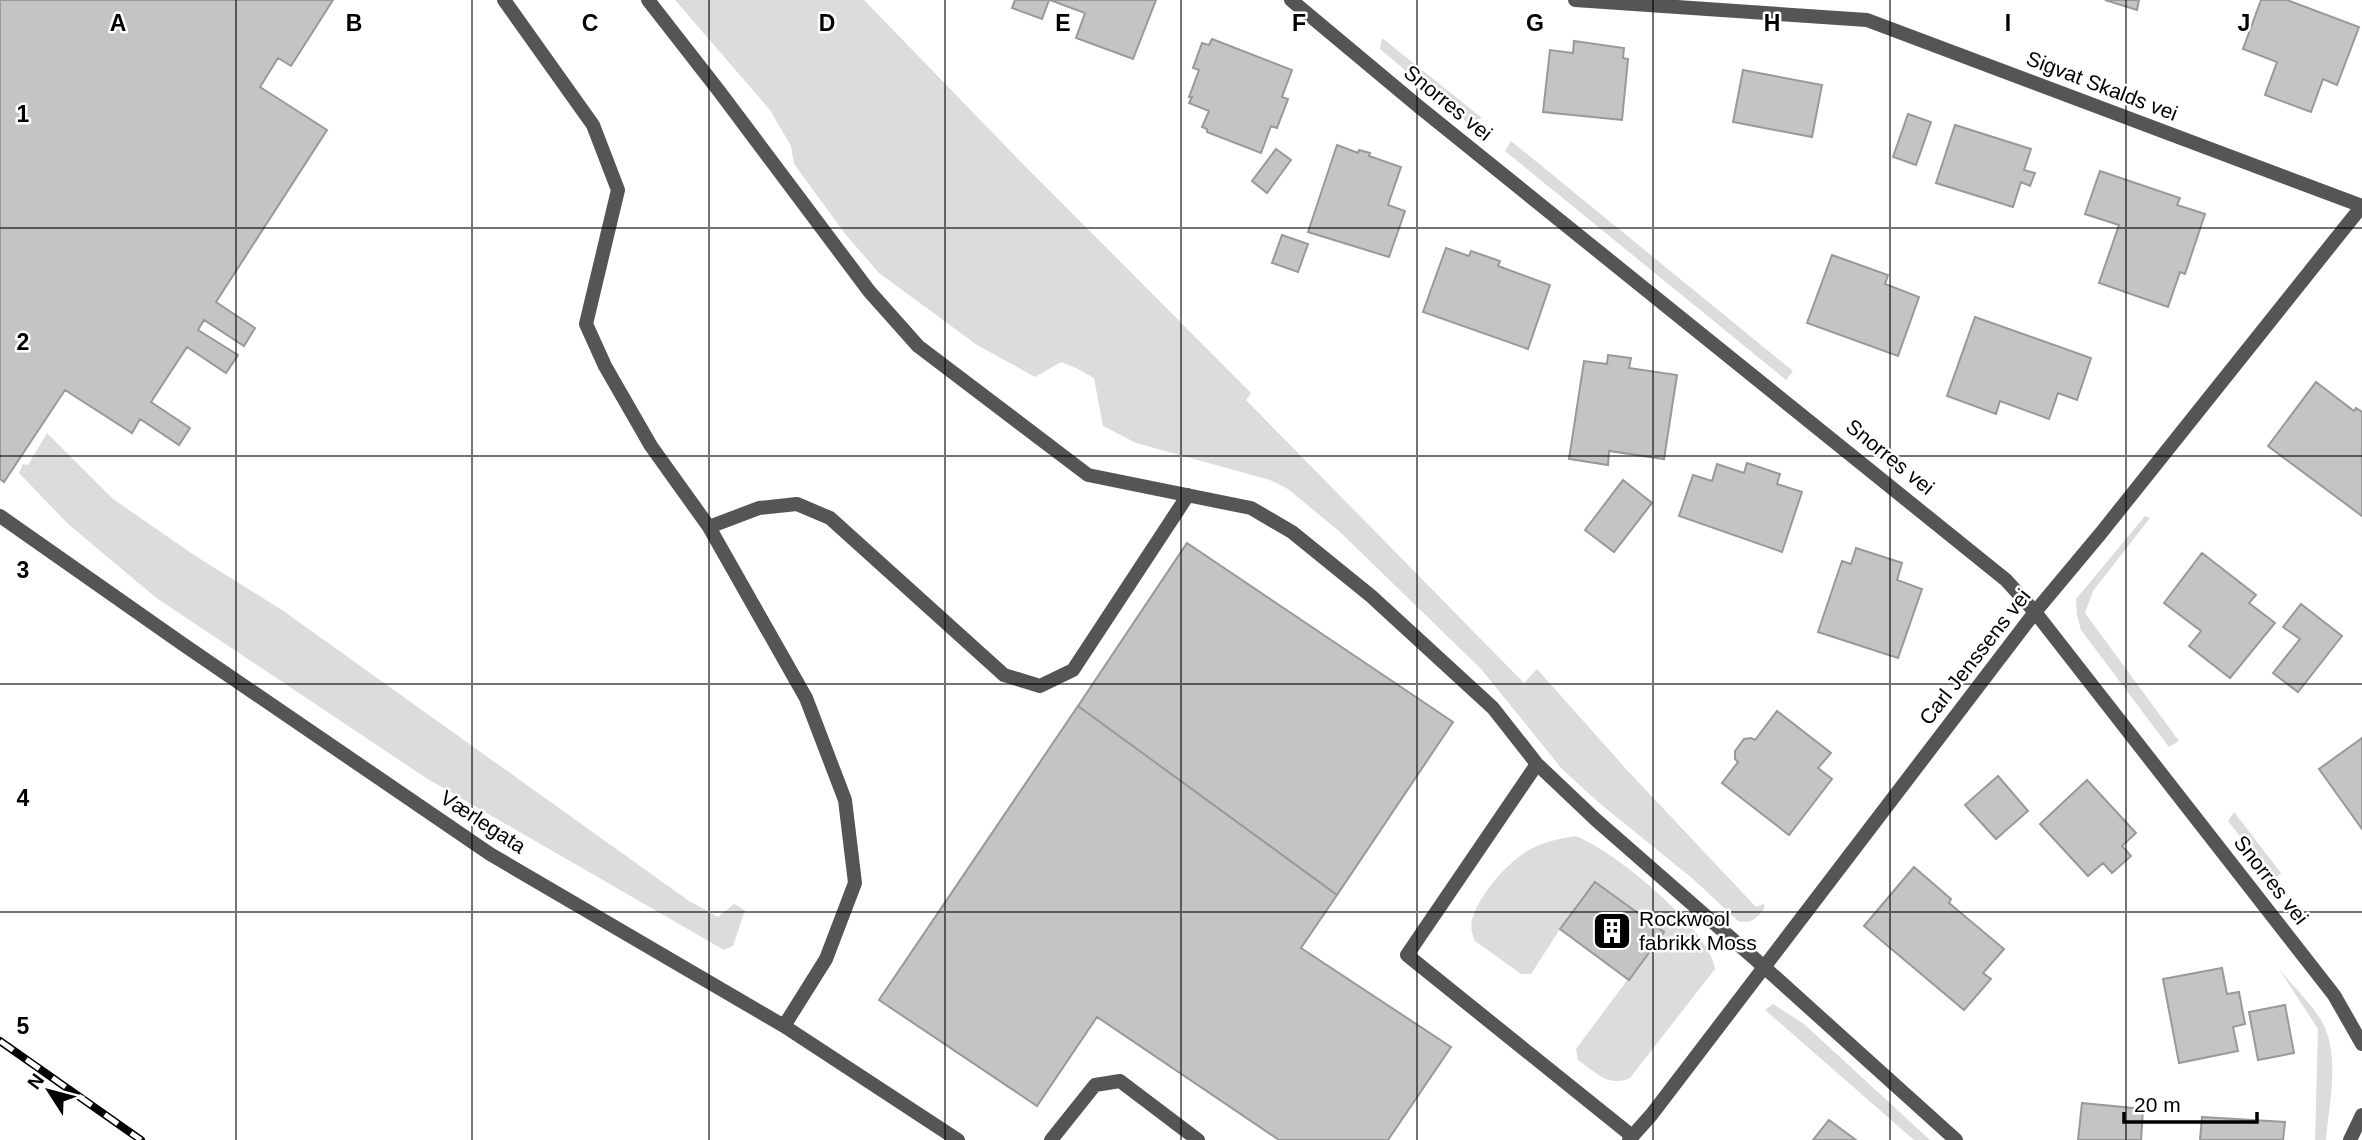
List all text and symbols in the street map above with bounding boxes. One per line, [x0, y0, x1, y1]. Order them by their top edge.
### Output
text: A [110, 10, 126, 36]
text: B [346, 10, 362, 36]
text: C [582, 10, 598, 36]
text: D [819, 10, 835, 36]
text: E [1055, 10, 1071, 36]
text: F [1292, 10, 1306, 36]
text: G [1526, 10, 1544, 36]
text: H [1764, 10, 1780, 36]
text: I [2005, 10, 2011, 36]
text: J [2238, 10, 2250, 36]
street label: Sigvat Skalds vei [2023, 46, 2181, 125]
street label: Snorres vei [1400, 60, 1497, 145]
text: 1 [17, 101, 30, 127]
text: 2 [17, 329, 29, 355]
street label: Snorres vei [1842, 414, 1939, 499]
text: 3 [17, 557, 29, 583]
street label: Carl Jenssens vei [1915, 584, 2035, 729]
text: 4 [17, 785, 30, 811]
street label: Værlegata [436, 786, 530, 858]
street label: Snorres vei [2230, 831, 2313, 929]
place label: Rockwool fabrikk Moss [1639, 907, 1757, 954]
building icon: Rockwool fabrikk Moss [1591, 910, 1633, 952]
text: 5 [17, 1013, 30, 1039]
north arrow [14, 1056, 84, 1126]
text: N [23, 1070, 48, 1093]
scale bar [2124, 1080, 2257, 1124]
text: 20 m [2134, 1093, 2181, 1116]

